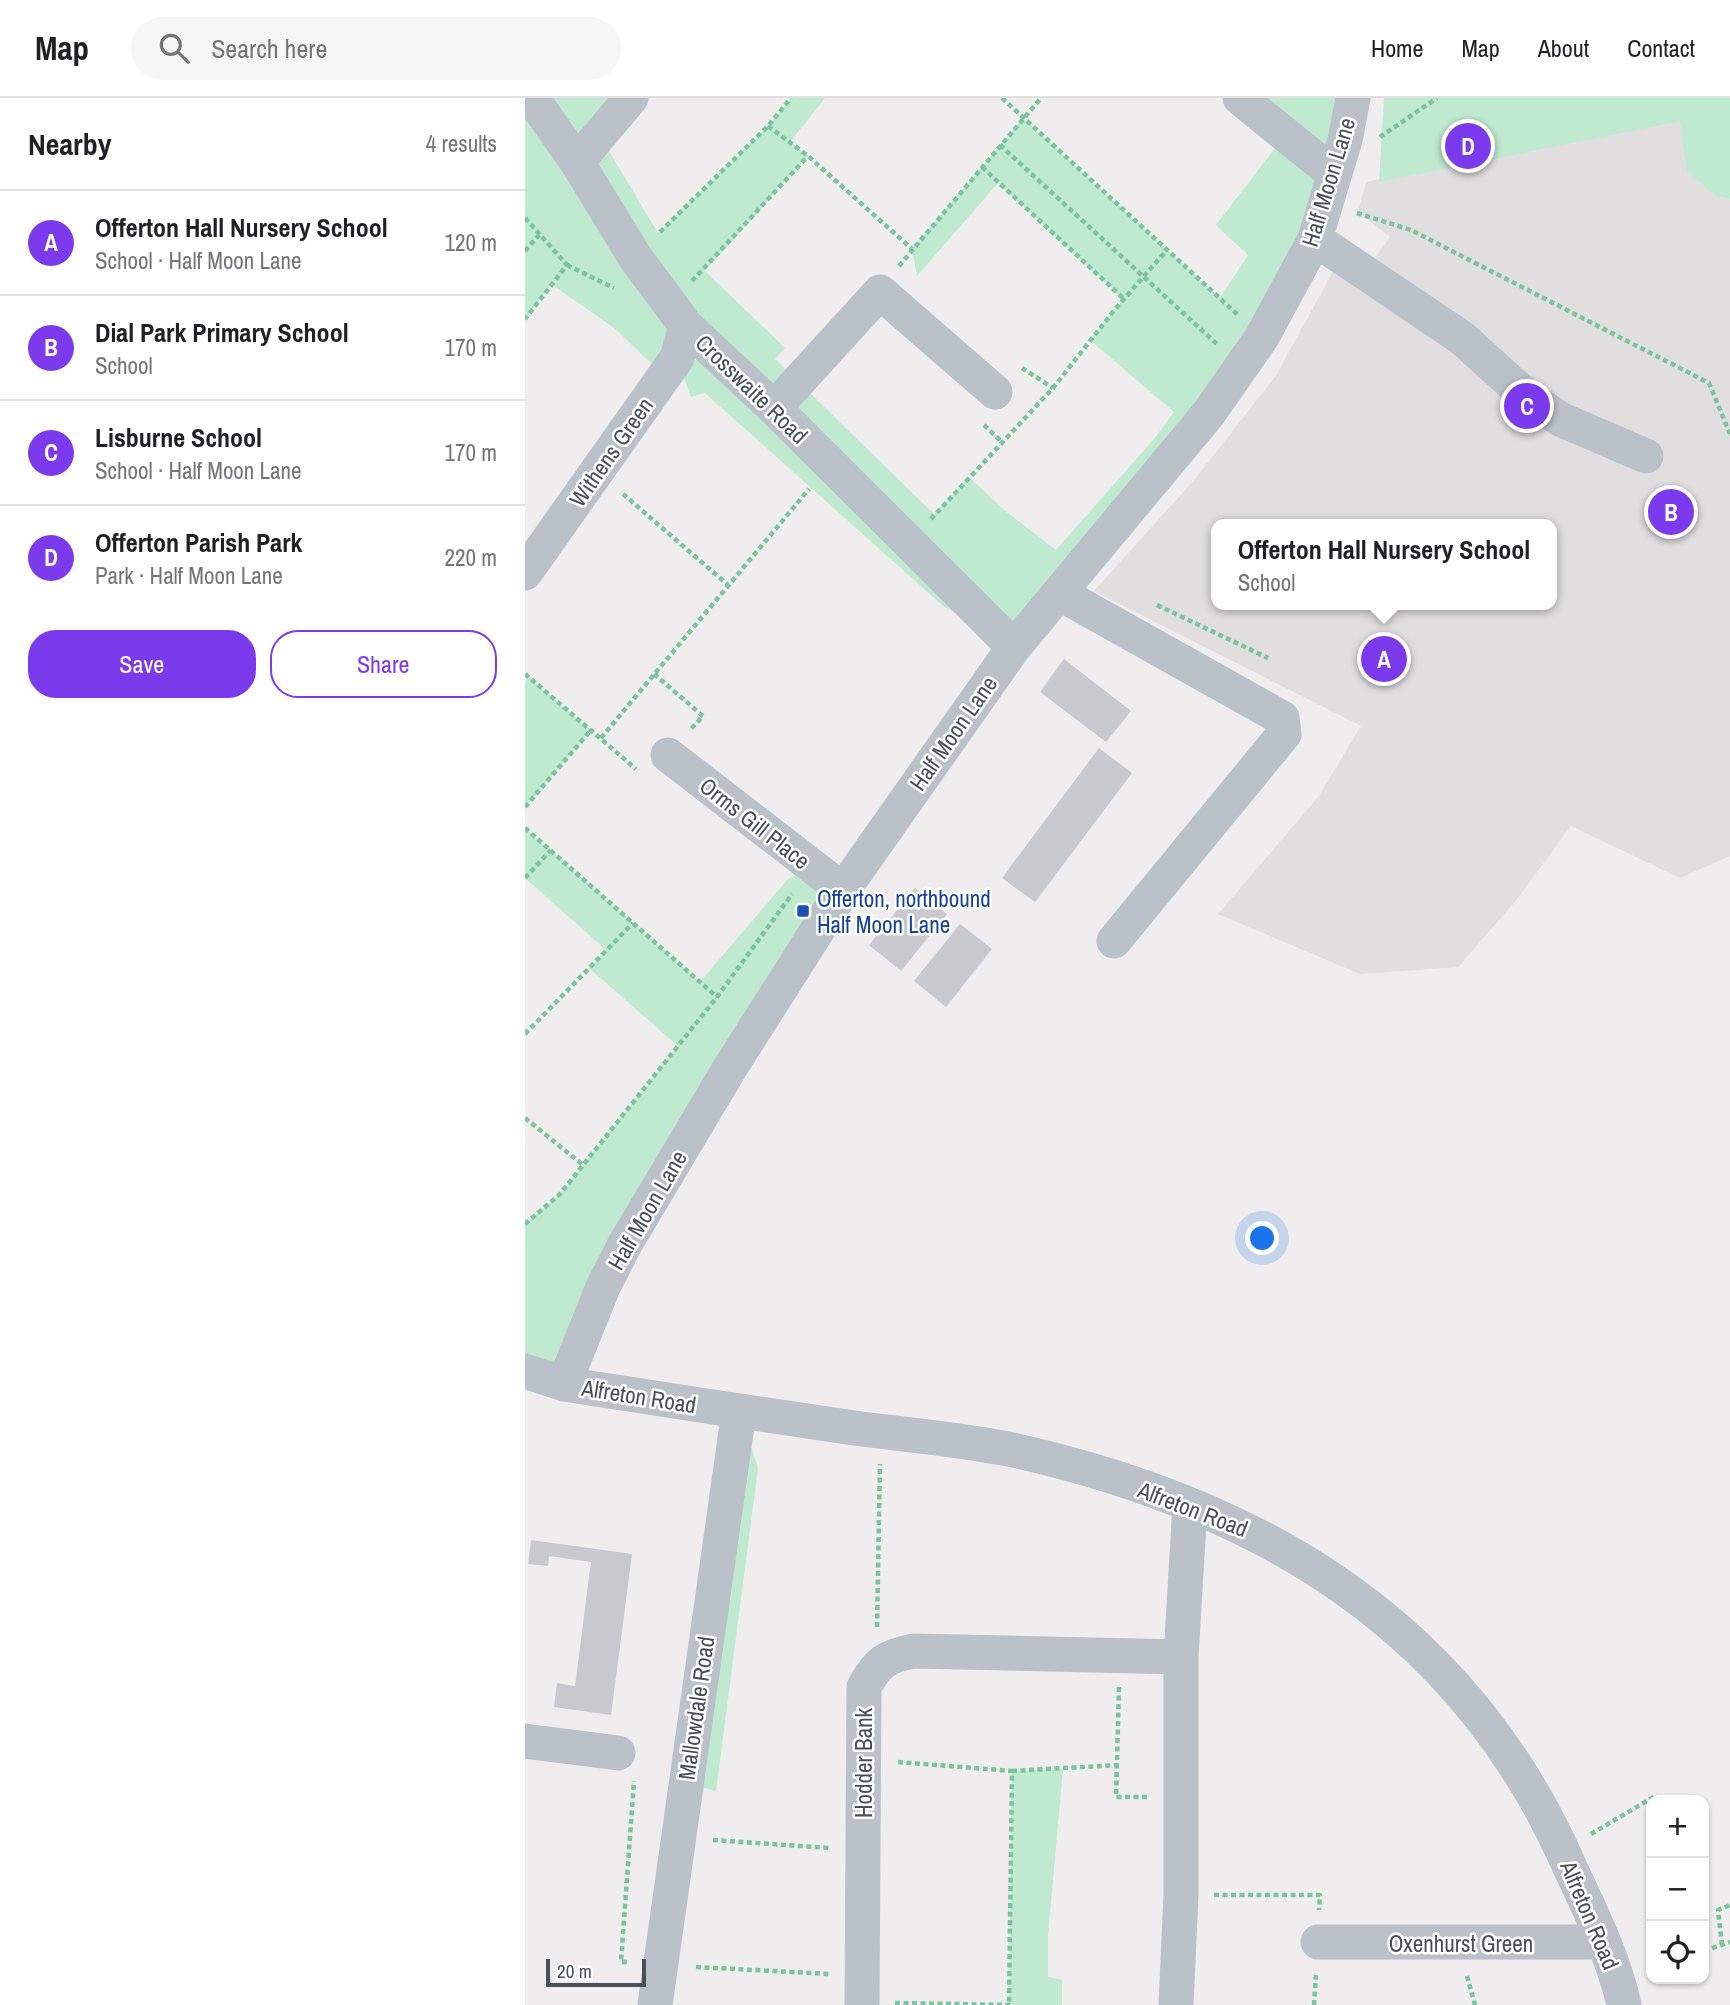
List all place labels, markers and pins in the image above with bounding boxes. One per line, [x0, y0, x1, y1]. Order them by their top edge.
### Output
pin: D [1445, 120, 1491, 172]
pin: C [1504, 380, 1550, 432]
pin: B [1648, 486, 1694, 538]
pin: A [1361, 633, 1407, 685]
place label: Offerton, northbound Half Moon Lane [817, 883, 991, 940]
marker: Offerton, northbound Half Moon Lane [795, 903, 811, 919]

